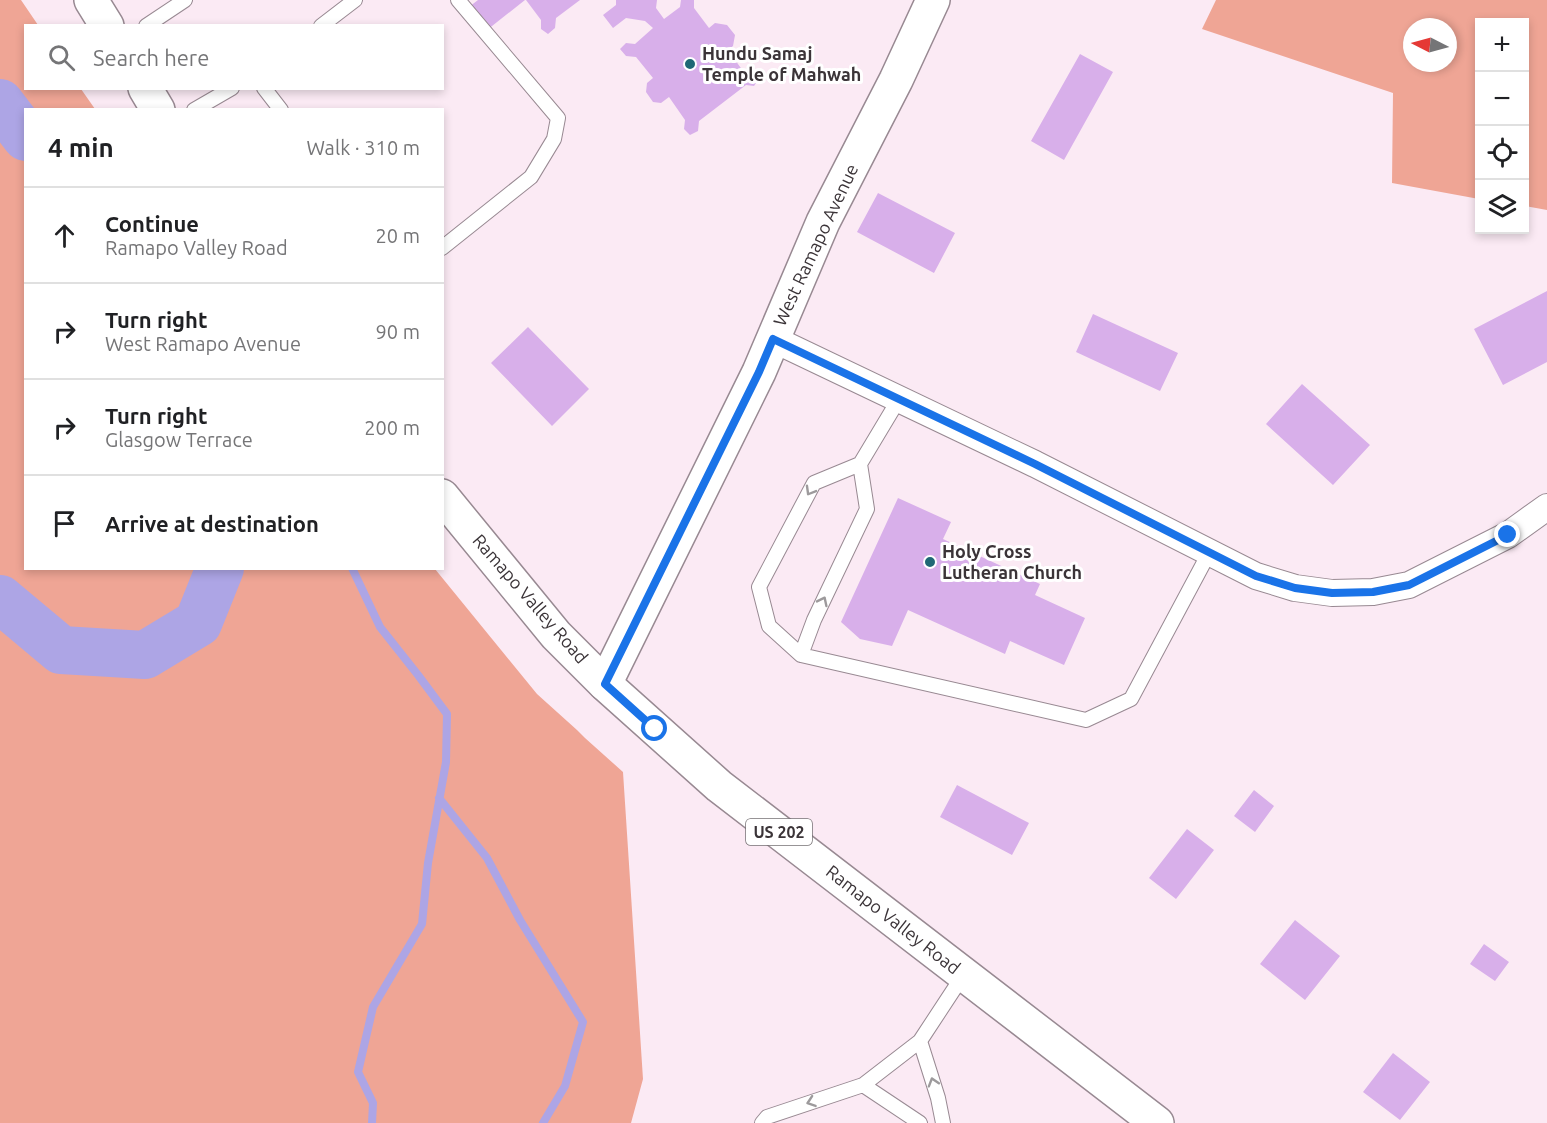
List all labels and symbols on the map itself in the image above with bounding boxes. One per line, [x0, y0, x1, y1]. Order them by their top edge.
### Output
north arrow [1403, 18, 1457, 72]
place label: Hundu Samaj Temple of Mahwah [702, 43, 861, 84]
marker: Hundu Samaj Temple of Mahwah [683, 57, 697, 71]
street label: West Ramapo Avenue [769, 160, 861, 329]
one-way arrow [806, 485, 817, 495]
route end [1494, 521, 1520, 547]
street label: Ramapo Valley Road [469, 530, 592, 667]
place label: Holy Cross Lutheran Church [942, 541, 1082, 582]
marker: Holy Cross Lutheran Church [923, 555, 937, 569]
one-way arrow [816, 597, 828, 608]
route start [641, 715, 667, 741]
road number: US 202 [746, 819, 812, 845]
street label: Ramapo Valley Road [823, 861, 965, 978]
one-way arrow [928, 1077, 940, 1088]
one-way arrow [806, 1095, 817, 1107]

